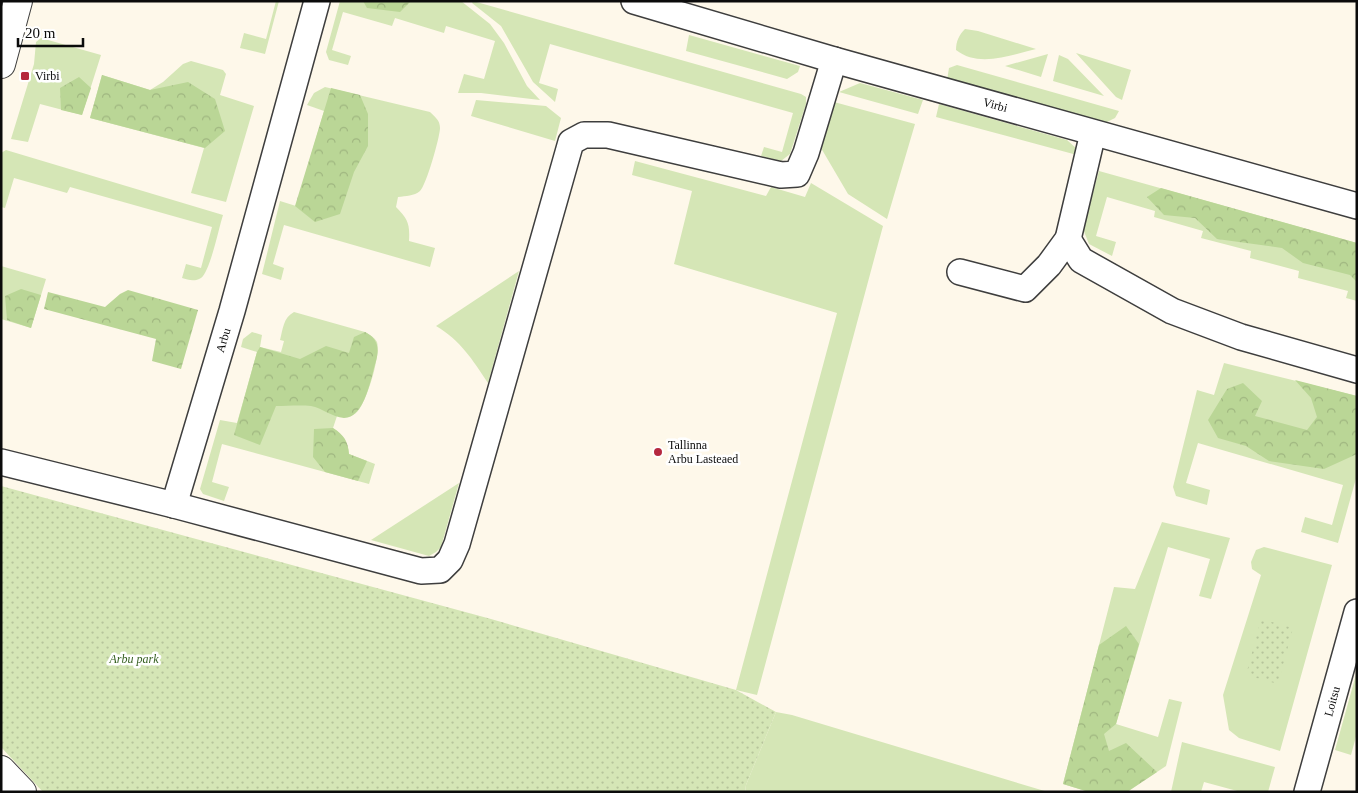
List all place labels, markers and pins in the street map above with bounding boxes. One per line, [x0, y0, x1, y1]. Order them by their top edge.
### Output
place label: Virbi [35, 69, 60, 83]
marker: Virbi [19, 70, 31, 82]
place label: Tallinna Arbu Lasteaed [668, 438, 738, 466]
marker: Tallinna Arbu Lasteaed [652, 446, 664, 458]

